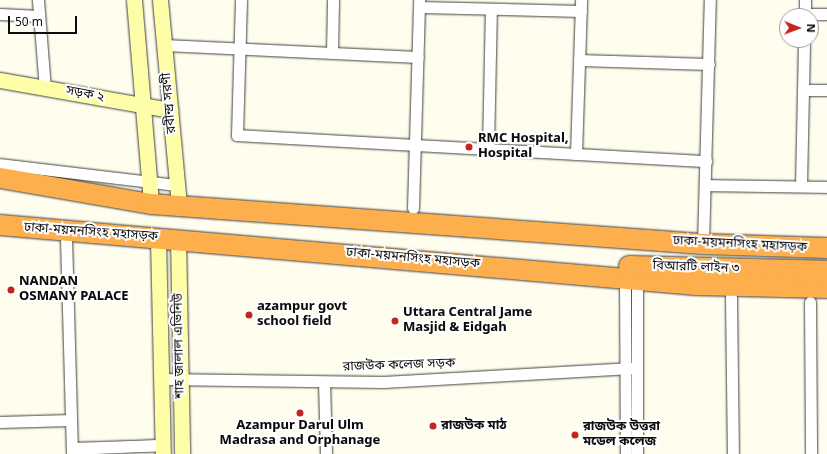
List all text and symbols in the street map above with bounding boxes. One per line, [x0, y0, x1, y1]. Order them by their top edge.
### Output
scale bar [10, 8, 79, 34]
north arrow [779, 8, 819, 48]
text: 50 m [15, 15, 43, 31]
text: N [803, 24, 817, 33]
street label: রবীন্দ্র সরণী [160, 72, 180, 134]
street label: সড়ক ২ [64, 84, 106, 106]
place label: RMC Hospital, Hospital [478, 132, 569, 163]
marker: RMC Hospital, Hospital [463, 141, 475, 153]
street label: ঢাকা-ময়মনসিংহ মহাসড়ক [23, 221, 159, 245]
street label: ঢাকা-ময়মনসিংহ মহাসড়ক [673, 234, 807, 256]
street label: ঢাকা-ময়মনসিংহ মহাসড়ক [345, 245, 481, 273]
street label: বিআরটি লাইন ৩ [652, 259, 740, 277]
place label: NANDAN OSMANY PALACE [19, 275, 129, 306]
marker: NANDAN OSMANY PALACE [6, 285, 16, 295]
street label: শাহ জালাল এভিনিউ [171, 293, 189, 399]
place label: azampur govt school field [257, 300, 347, 331]
place label: Uttara Central Jame Masjid & Eidgah [403, 306, 532, 337]
marker: azampur govt school field [244, 310, 254, 320]
marker: Uttara Central Jame Masjid & Eidgah [390, 316, 400, 326]
street label: রাজউক কলেজ সড়ক [342, 356, 456, 376]
marker: Azampur Darul Ulm Madrasa and Orphanage [295, 408, 305, 418]
place label: রাজউক মাঠ [441, 418, 507, 434]
place label: Azampur Darul Ulm Madrasa and Orphanage [220, 419, 380, 450]
place label: রাজউক উত্তরা মডেল কলেজ [583, 420, 660, 451]
marker: রাজউক মাঠ [428, 421, 438, 431]
marker: রাজউক উত্তরা মডেল কলেজ [570, 430, 580, 440]

